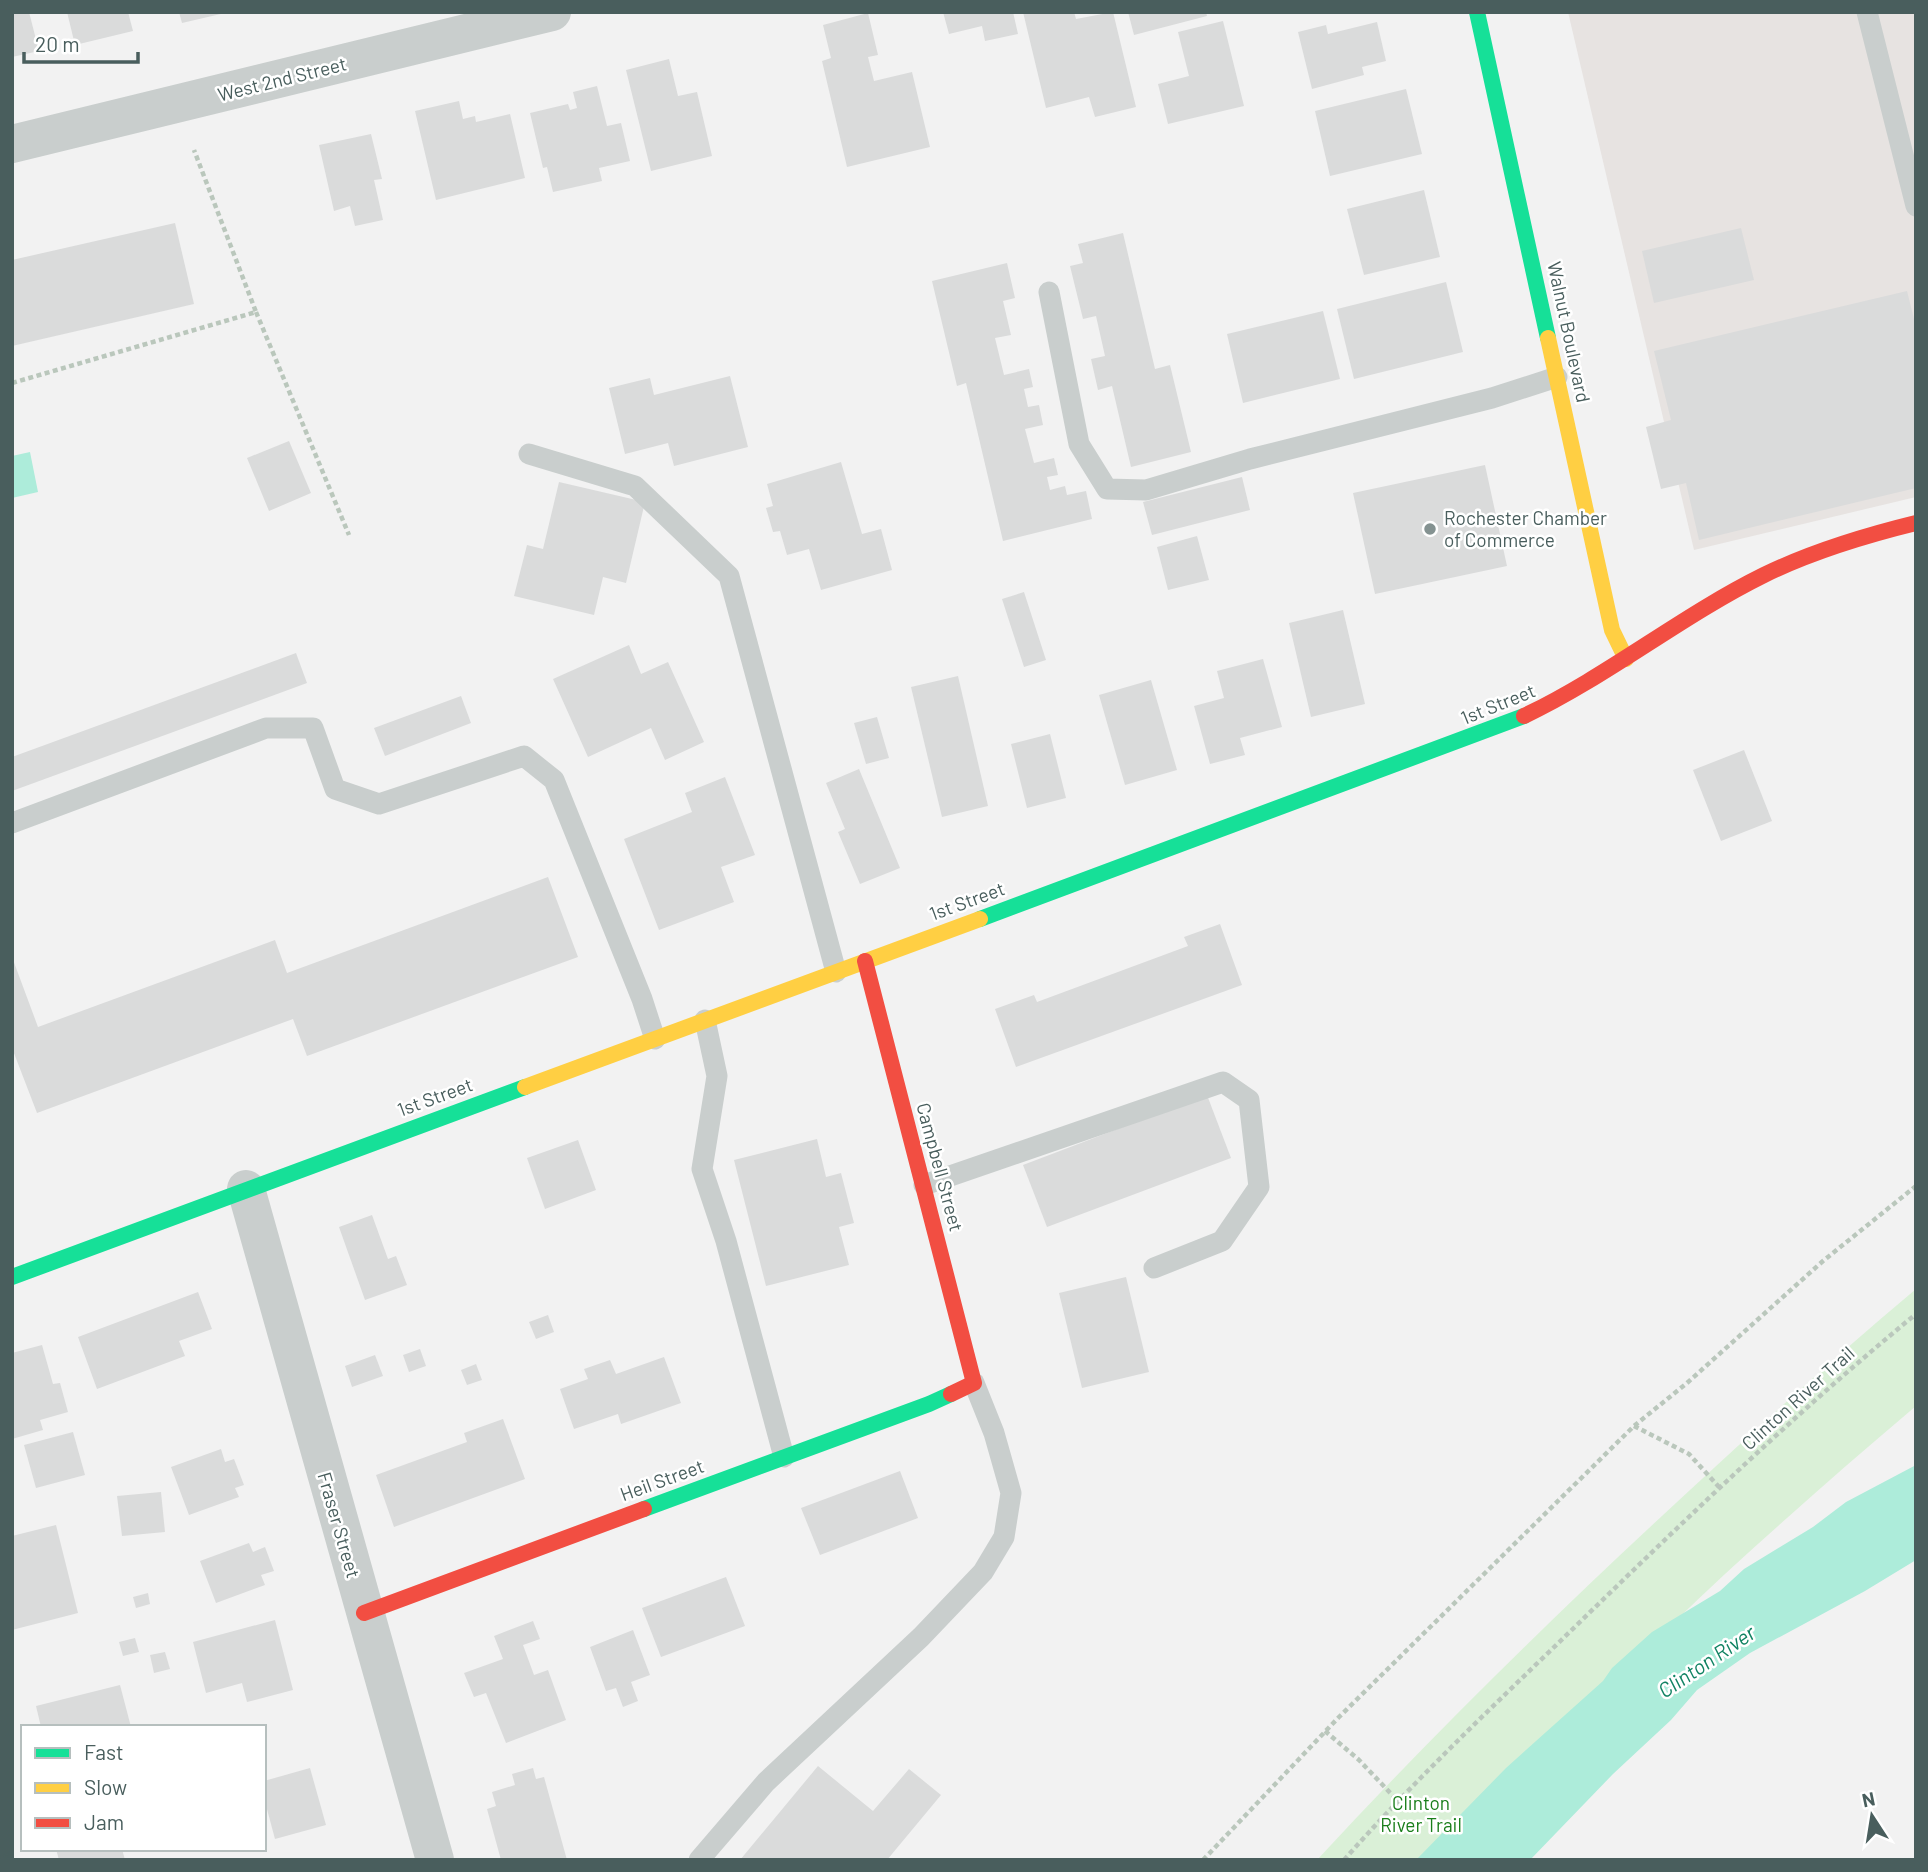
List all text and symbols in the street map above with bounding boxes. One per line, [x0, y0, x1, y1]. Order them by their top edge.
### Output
scale bar [24, 21, 138, 65]
text: 20 m [35, 31, 80, 56]
street label: West 2nd Street [215, 51, 349, 106]
street label: Walnut Boulevard [1543, 259, 1596, 404]
place label: Rochester Chamber of Commerce [1444, 506, 1607, 551]
marker: Rochester Chamber of Commerce [1422, 521, 1438, 537]
street label: 1st Street [1457, 678, 1538, 729]
street label: 1st Street [926, 876, 1008, 925]
street label: 1st Street [394, 1072, 476, 1121]
street label: Campbell Street [912, 1100, 969, 1234]
street label: Clinton River Trail [1737, 1341, 1859, 1454]
street label: Heil Street [617, 1454, 707, 1505]
street label: Fraser Street [313, 1469, 366, 1580]
water label: Clinton River [1653, 1619, 1760, 1702]
legend [21, 1725, 266, 1851]
text: Fast [84, 1739, 124, 1764]
text: Slow [84, 1774, 127, 1799]
north arrow [1837, 1781, 1907, 1851]
text: N [1860, 1786, 1877, 1811]
park label: Clinton River Trail [1380, 1791, 1462, 1836]
text: Jam [84, 1809, 124, 1834]

